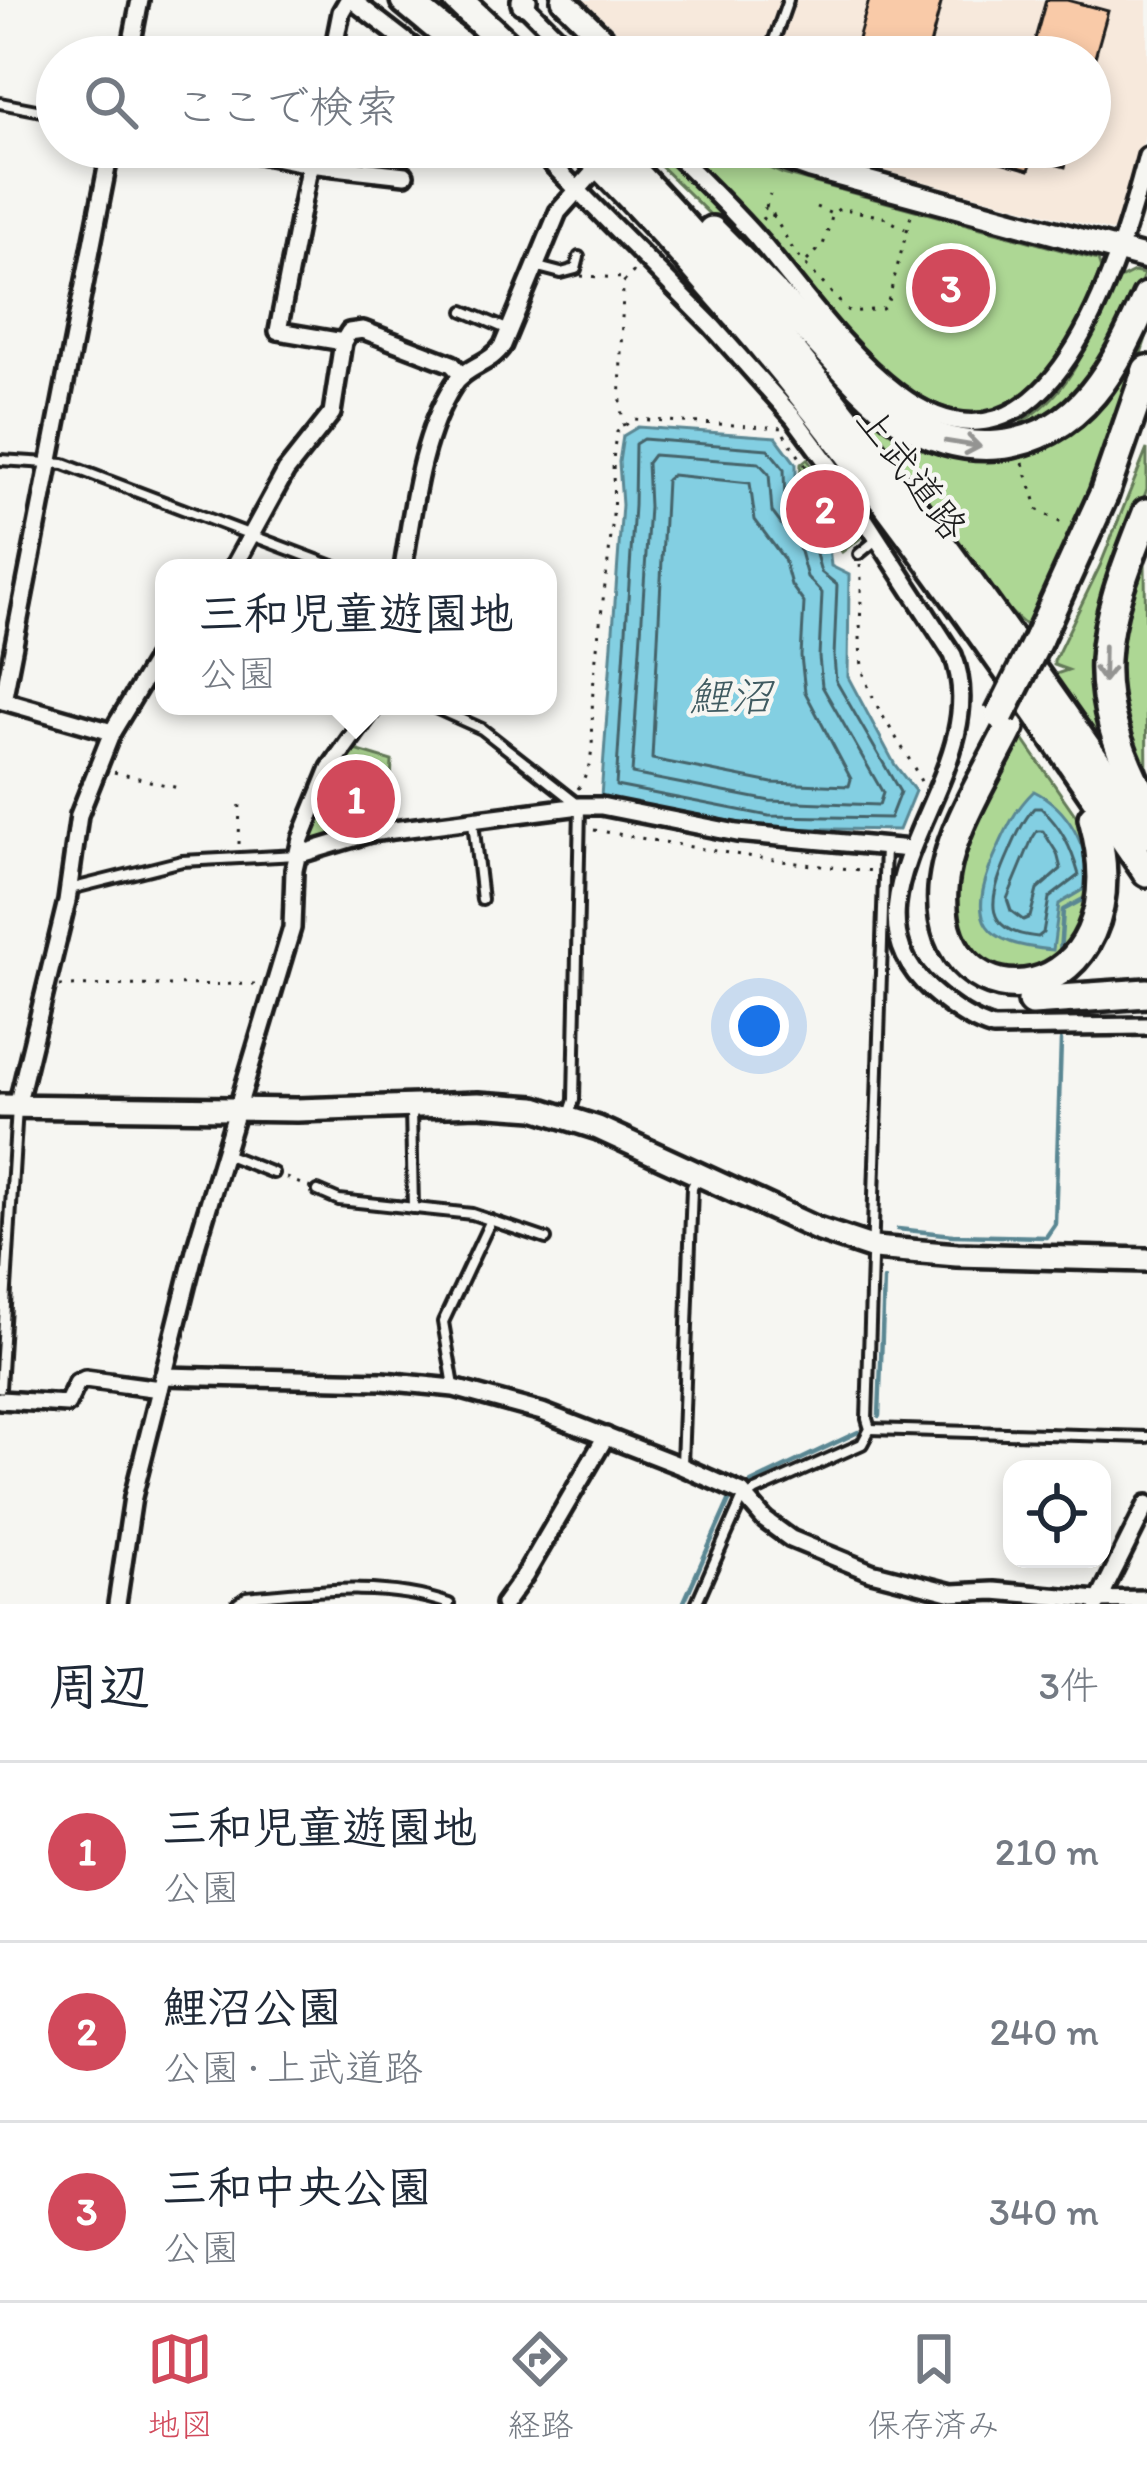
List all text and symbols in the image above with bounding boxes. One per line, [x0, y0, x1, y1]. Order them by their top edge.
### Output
search box [36, 36, 1111, 168]
icon: search [78, 69, 144, 135]
text: ここで検索 [174, 79, 399, 133]
pin: 3 [912, 243, 990, 333]
street label: 上武道路 [846, 397, 978, 549]
one-way arrow [943, 433, 982, 456]
pin: 2 [786, 464, 864, 554]
popup [155, 559, 557, 715]
text: 三和児童遊園地 [198, 586, 514, 640]
one-way arrow [1093, 644, 1116, 683]
text: 公園 [198, 650, 277, 697]
water label: 鯉沼 [688, 671, 775, 722]
pin: 1 [317, 754, 395, 844]
your location [729, 996, 789, 1056]
map controls [1003, 1460, 1111, 1568]
button: locate [1003, 1460, 1111, 1568]
text: 周辺 [48, 1656, 150, 1717]
text: 3件 [1039, 1662, 1099, 1709]
text: 三和児童遊園地 [162, 1800, 477, 1854]
text: 1 [78, 1828, 96, 1875]
text: 210 m [995, 1828, 1099, 1875]
text: 公園 [162, 1864, 240, 1911]
text: 鯉沼公園 [162, 1980, 342, 2034]
text: 2 [77, 2008, 97, 2055]
text: 240 m [989, 2008, 1099, 2055]
text: 公園 · 上武道路 [162, 2044, 423, 2091]
text: 三和中央公園 [162, 2160, 432, 2214]
text: 3 [76, 2188, 98, 2235]
text: 340 m [989, 2188, 1099, 2235]
text: 公園 [162, 2224, 240, 2271]
tab: 地図 [147, 2326, 213, 2446]
tab: 経路 [507, 2326, 573, 2446]
tab: 保存済み [868, 2326, 1000, 2446]

